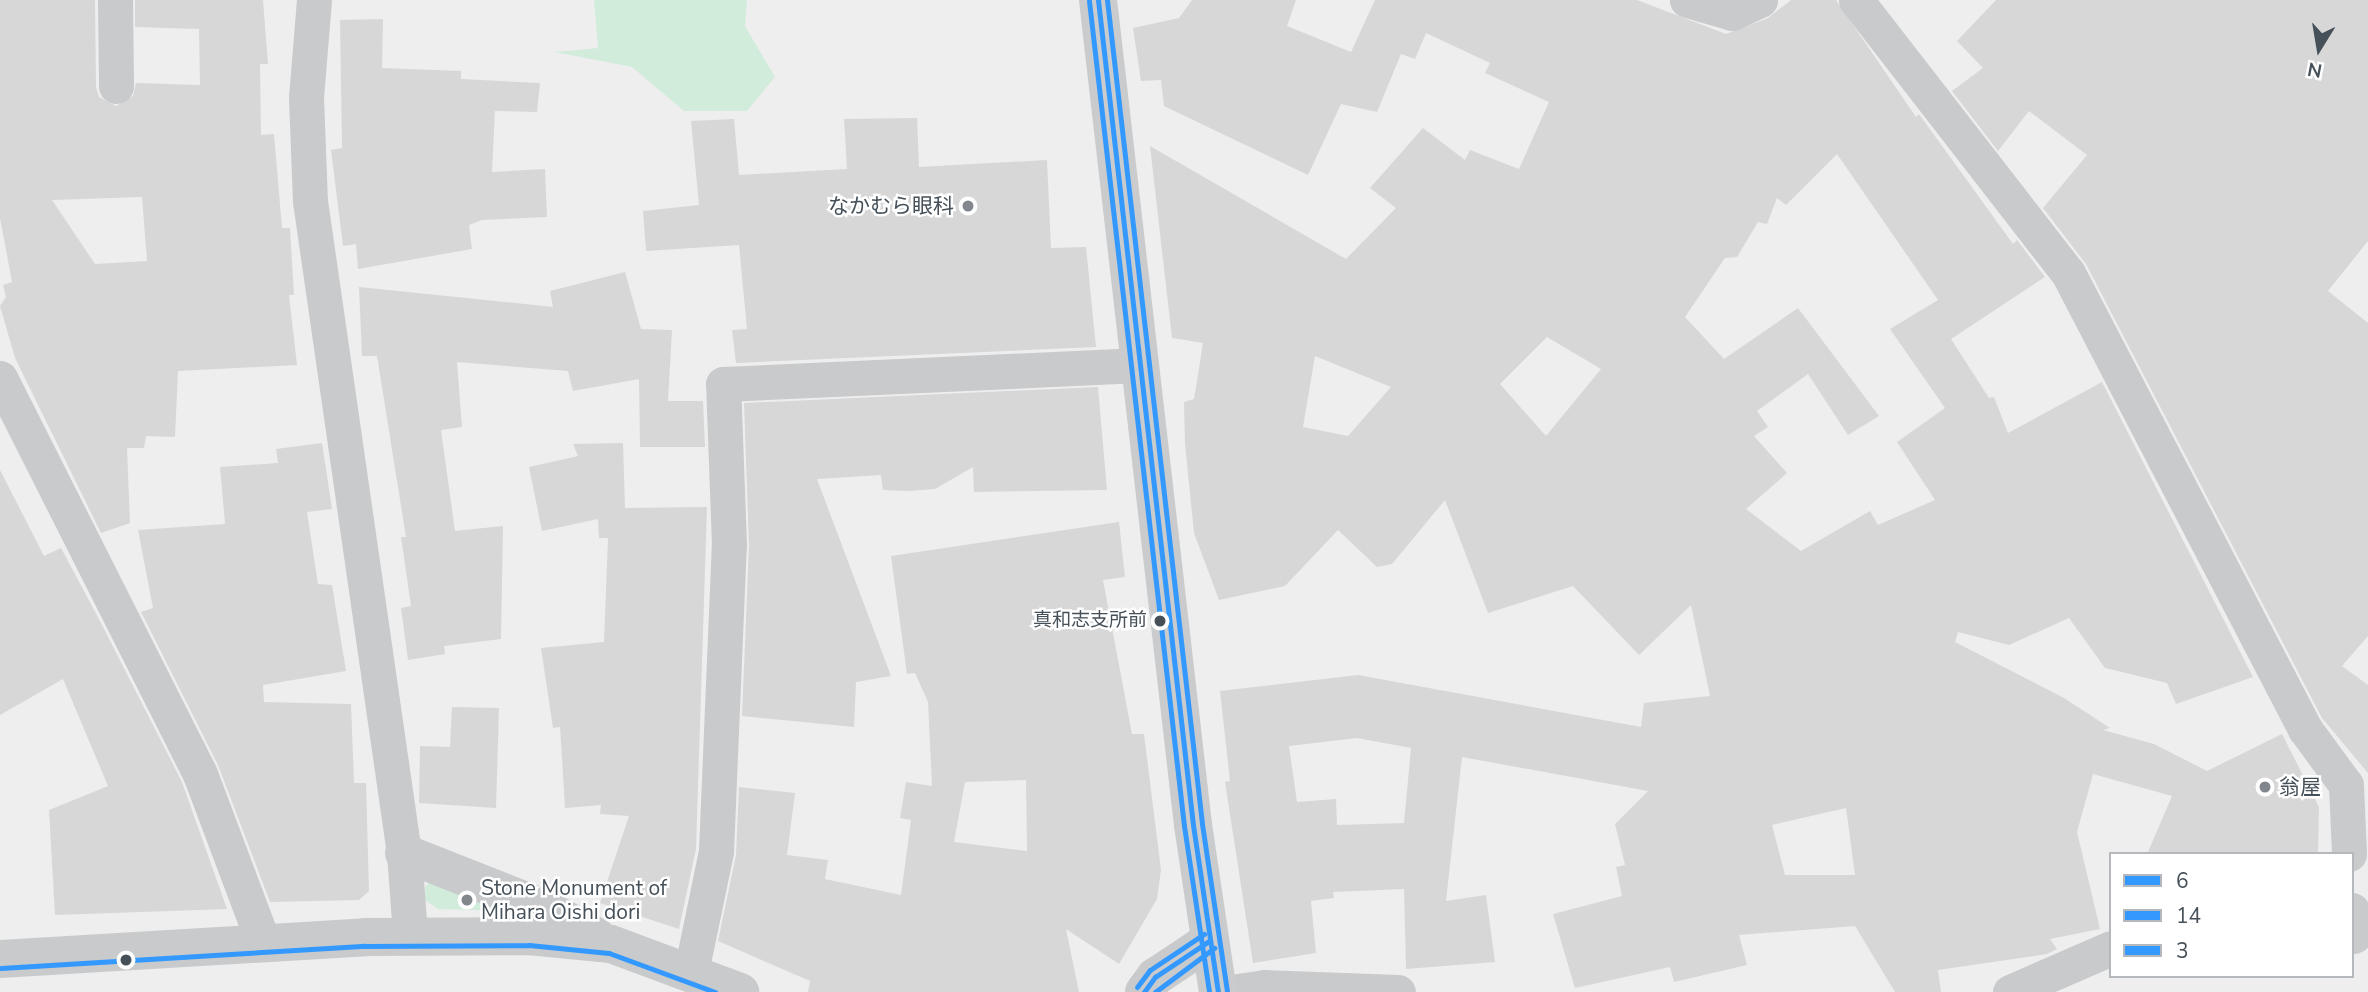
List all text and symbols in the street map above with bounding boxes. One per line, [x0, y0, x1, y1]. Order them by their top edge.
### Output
north arrow [2284, 14, 2354, 84]
text: N [2306, 55, 2324, 84]
place label: なかむら眼科 [828, 193, 954, 219]
marker: なかむら眼科 [960, 198, 976, 214]
place label: 真和志支所前 [1033, 610, 1147, 632]
marker: 真和志支所前 [1153, 614, 1167, 628]
place label: 翁屋 [2279, 774, 2321, 800]
marker: 翁屋 [2257, 779, 2273, 795]
legend [2109, 852, 2354, 978]
text: 6 [2176, 867, 2189, 895]
place label: Stone Monument of Mihara Oishi dori [481, 875, 667, 925]
marker: Stone Monument of Mihara Oishi dori [459, 892, 475, 908]
text: 14 [2176, 902, 2201, 930]
text: 3 [2176, 937, 2189, 965]
unlabelled marker [119, 953, 133, 967]

